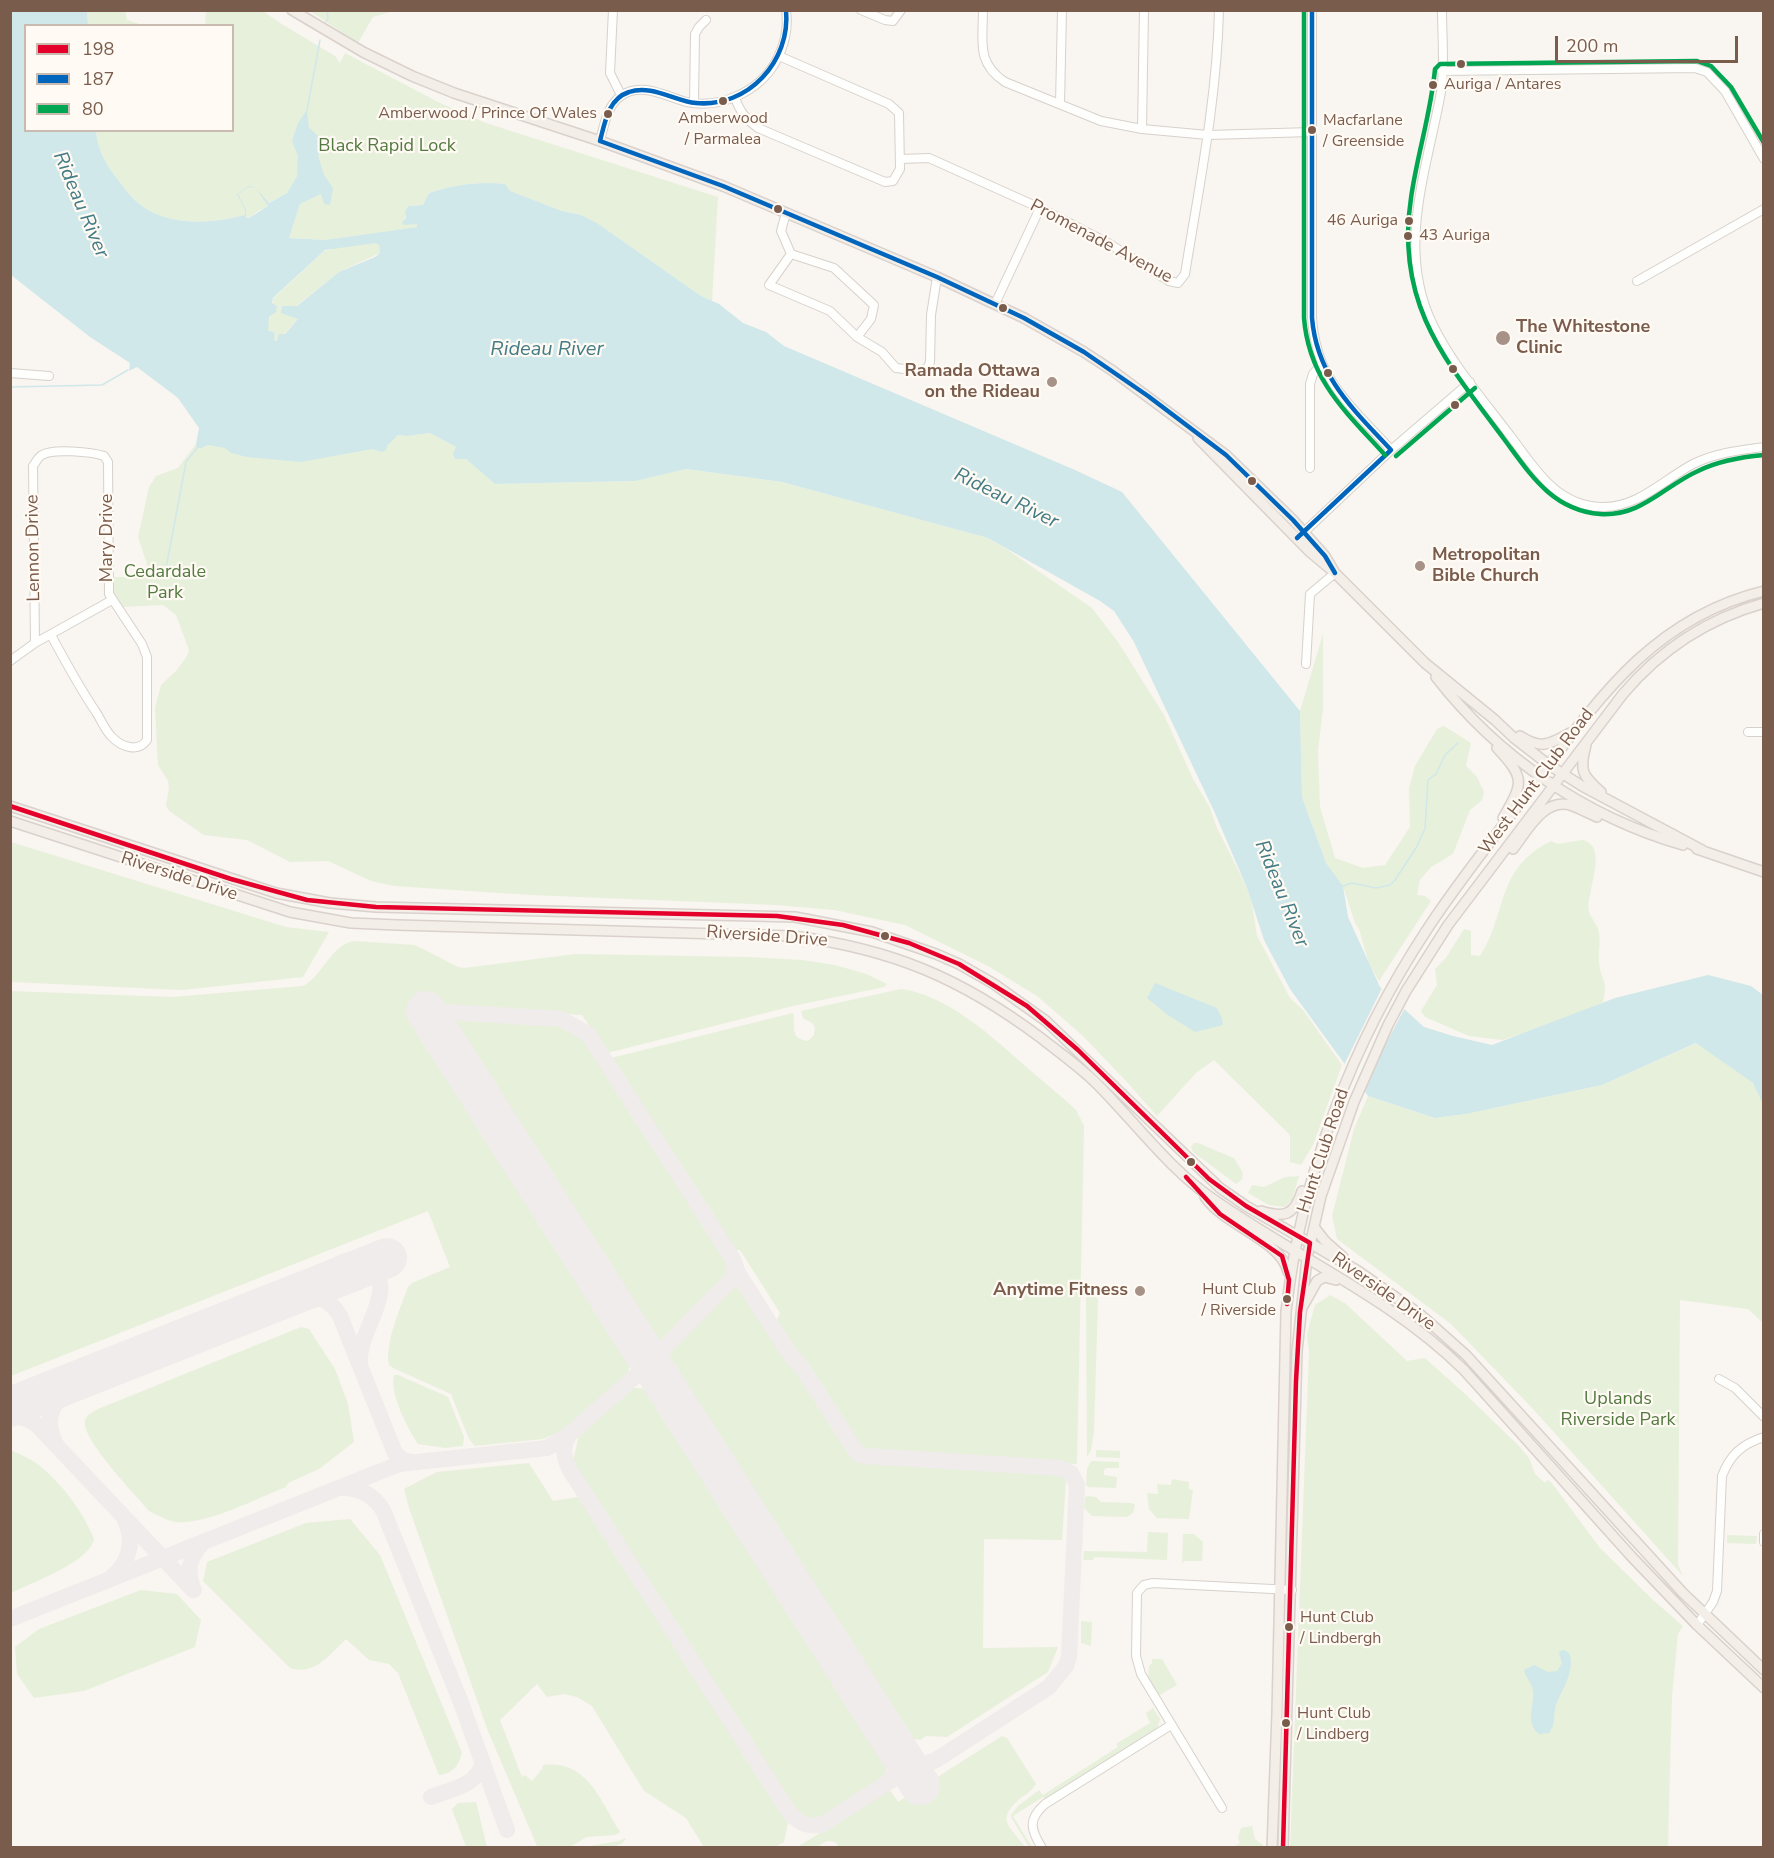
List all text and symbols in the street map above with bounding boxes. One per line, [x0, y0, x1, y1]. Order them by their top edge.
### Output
legend [24, 24, 234, 132]
scale bar [1558, 24, 1741, 62]
text: 200 m [1566, 34, 1618, 58]
text: 198 [82, 37, 114, 61]
unlabelled marker [1455, 58, 1467, 70]
text: 187 [82, 67, 114, 91]
place label: Auriga / Antares [1444, 75, 1561, 95]
marker: Auriga / Antares [1427, 79, 1439, 91]
marker: Amberwood / Parmalea [717, 95, 729, 107]
text: 80 [82, 97, 104, 121]
place label: Amberwood / Prince Of Wales [378, 104, 597, 124]
marker: Amberwood / Prince Of Wales [602, 108, 614, 120]
place label: Amberwood / Parmalea [678, 109, 768, 147]
place label: Macfarlane / Greenside [1323, 111, 1404, 149]
marker: Macfarlane / Greenside [1306, 124, 1318, 136]
park label: Black Rapid Lock [318, 136, 456, 158]
water label: Rideau River [47, 148, 113, 262]
street label: Promenade Avenue [1026, 195, 1176, 289]
unlabelled marker [772, 203, 784, 215]
place label: 46 Auriga [1327, 211, 1398, 231]
marker: 46 Auriga [1403, 215, 1415, 227]
place label: 43 Auriga [1419, 226, 1490, 246]
marker: 43 Auriga [1402, 230, 1414, 242]
unlabelled marker [997, 302, 1009, 314]
place label: The Whitestone Clinic [1516, 317, 1650, 360]
marker: The Whitestone Clinic [1494, 329, 1512, 347]
water label: Rideau River [490, 338, 604, 362]
place label: Ramada Ottawa on the Rideau [905, 361, 1040, 404]
unlabelled marker [1447, 363, 1459, 375]
unlabelled marker [1322, 367, 1334, 379]
marker: Ramada Ottawa on the Rideau [1045, 375, 1059, 389]
unlabelled marker [1449, 399, 1461, 411]
water label: Rideau River [950, 463, 1062, 535]
unlabelled marker [1246, 475, 1258, 487]
street label: Lennon Drive [22, 494, 46, 602]
street label: Mary Drive [97, 494, 119, 582]
place label: Metropolitan Bible Church [1432, 545, 1540, 588]
marker: Metropolitan Bible Church [1413, 559, 1427, 573]
park label: Cedardale Park [124, 562, 206, 604]
street label: West Hunt Club Road [1475, 705, 1599, 859]
water label: Rideau River [1249, 837, 1313, 951]
street label: Riverside Drive [118, 848, 240, 906]
street label: Riverside Drive [706, 922, 828, 952]
unlabelled marker [879, 930, 891, 942]
street label: Hunt Club Road [1294, 1086, 1354, 1216]
unlabelled marker [1185, 1156, 1197, 1168]
street label: Riverside Drive [1327, 1248, 1439, 1336]
place label: Anytime Fitness [993, 1280, 1128, 1302]
place label: Hunt Club / Riverside [1201, 1280, 1276, 1318]
marker: Anytime Fitness [1133, 1284, 1147, 1298]
marker: Hunt Club / Riverside [1281, 1293, 1293, 1305]
park label: Uplands Riverside Park [1561, 1389, 1675, 1432]
place label: Hunt Club / Lindbergh [1300, 1608, 1381, 1646]
marker: Hunt Club / Lindbergh [1283, 1621, 1295, 1633]
place label: Hunt Club / Lindberg [1297, 1704, 1371, 1742]
marker: Hunt Club / Lindberg [1280, 1717, 1292, 1729]

